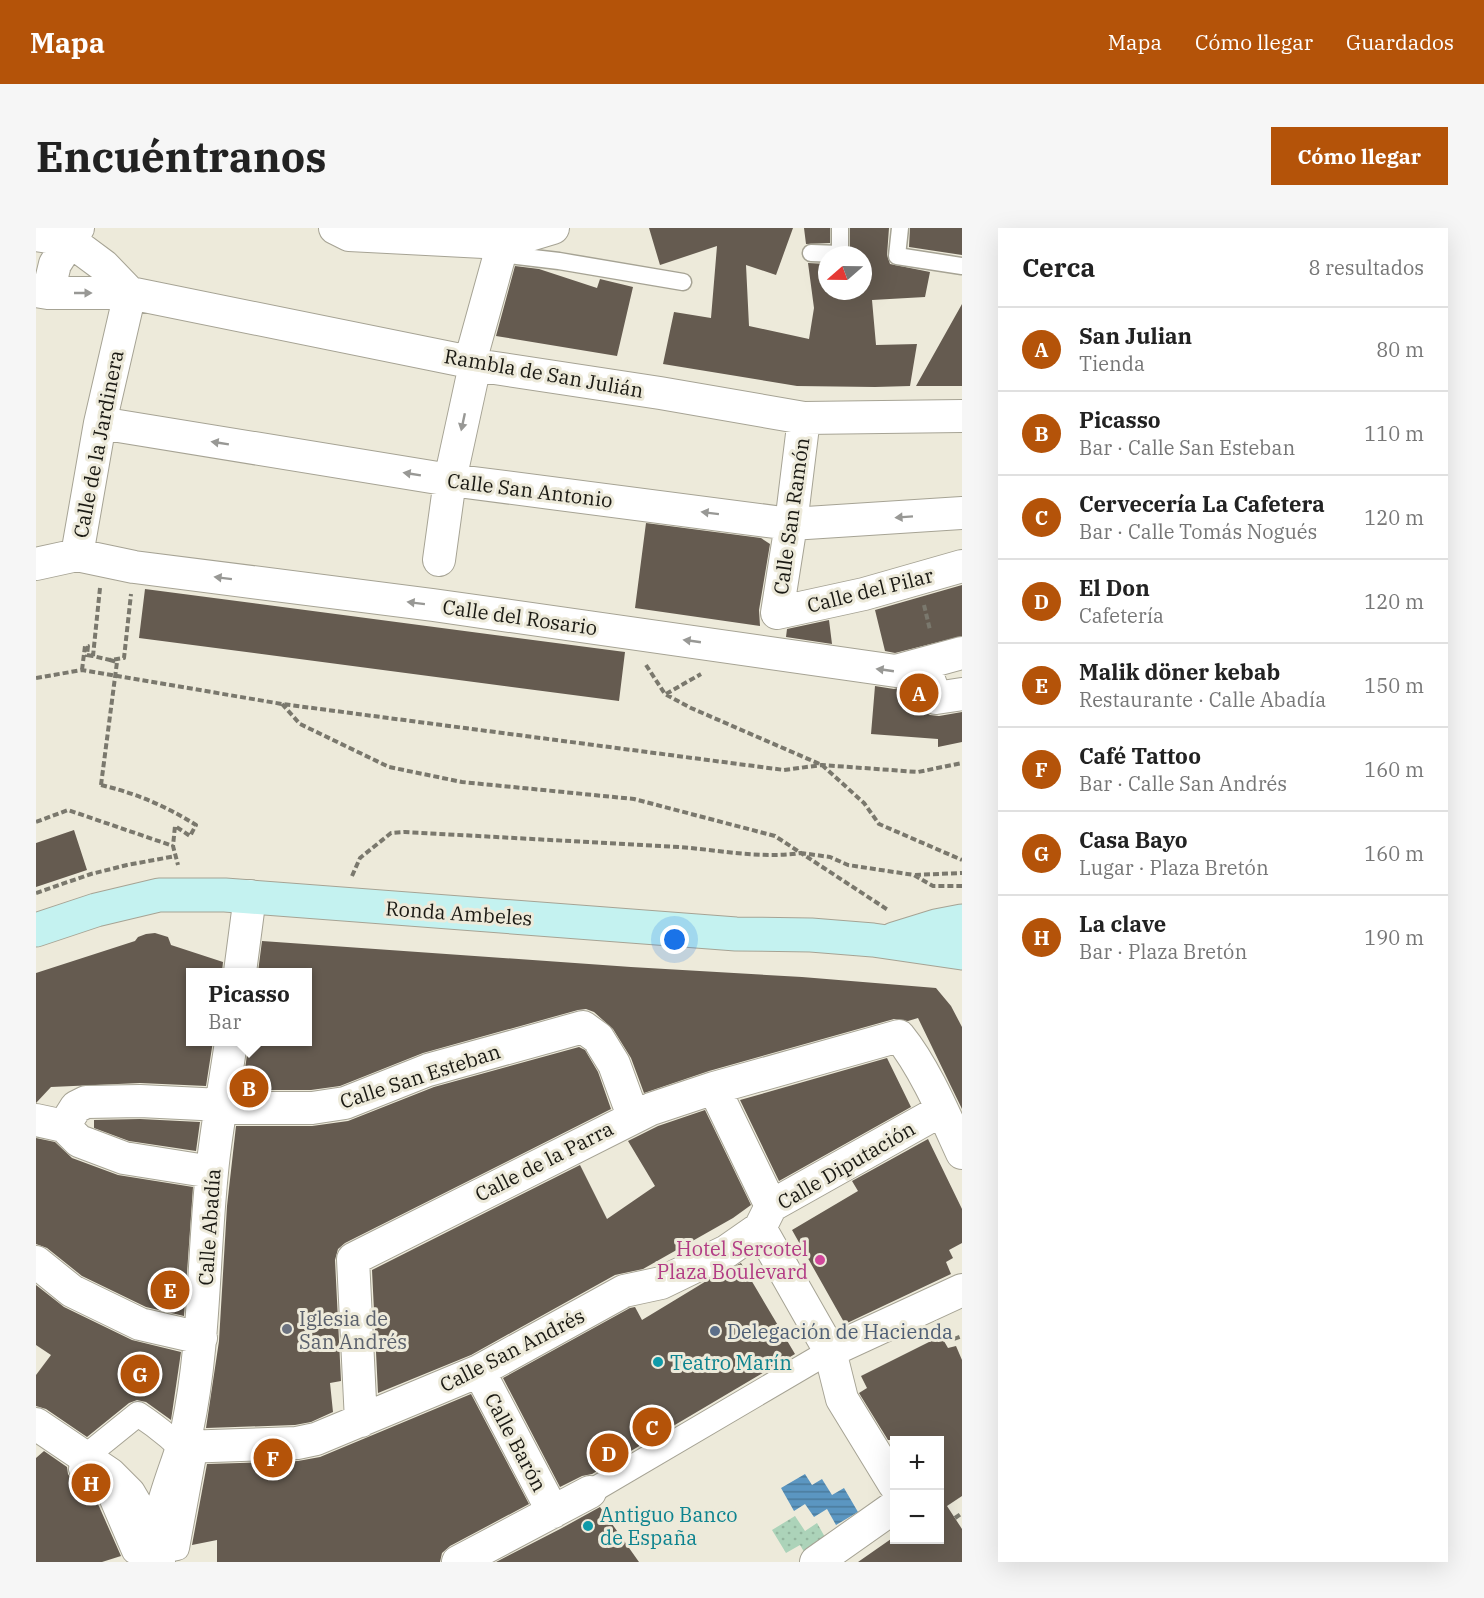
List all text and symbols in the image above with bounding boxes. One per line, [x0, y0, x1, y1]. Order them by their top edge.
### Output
text: Mapa [30, 24, 105, 61]
text: Mapa [1108, 28, 1162, 56]
text: Cómo llegar [1195, 28, 1313, 56]
text: Guardados [1346, 28, 1454, 56]
button: Cómo llegar [1271, 127, 1448, 185]
text: Encuéntranos [36, 129, 327, 184]
north arrow [818, 246, 872, 300]
text: Cerca [1022, 250, 1095, 284]
text: 8 resultados [1308, 254, 1424, 281]
one-way arrow [73, 288, 92, 298]
text: San Julian [1079, 321, 1192, 350]
text: A [1035, 336, 1048, 363]
text: 80 m [1376, 336, 1424, 363]
street label: Rambla de San Julián [442, 342, 646, 404]
street label: Calle de la Jardinera [67, 348, 129, 540]
text: Tienda [1079, 350, 1145, 377]
text: Picasso [1079, 405, 1161, 434]
one-way arrow [457, 413, 467, 431]
text: B [1034, 420, 1049, 447]
text: 110 m [1364, 420, 1424, 447]
text: Bar · Calle San Esteban [1079, 434, 1295, 461]
street label: Calle San Ramón [767, 435, 815, 596]
one-way arrow [210, 438, 229, 447]
street label: Calle San Antonio [446, 466, 614, 514]
one-way arrow [403, 469, 422, 478]
text: Cervecería La Cafetera [1079, 489, 1325, 518]
text: C [1035, 504, 1048, 531]
text: 120 m [1364, 504, 1424, 531]
one-way arrow [700, 509, 719, 518]
one-way arrow [894, 512, 913, 522]
text: Bar · Calle Tomás Nogués [1079, 518, 1317, 545]
street label: Calle del Pilar [804, 561, 936, 619]
one-way arrow [213, 573, 232, 583]
text: El Don [1079, 573, 1150, 602]
text: D [1034, 588, 1049, 615]
text: 120 m [1364, 588, 1424, 615]
street label: Calle del Rosario [441, 593, 599, 641]
one-way arrow [406, 598, 425, 607]
text: Cafetería [1079, 602, 1164, 629]
one-way arrow [683, 637, 702, 646]
text: Malik döner kebab [1079, 657, 1280, 686]
one-way arrow [876, 665, 895, 674]
pin: A [900, 670, 938, 716]
text: E [1035, 672, 1048, 699]
text: 150 m [1364, 672, 1424, 699]
text: Restaurante · Calle Abadía [1079, 686, 1326, 713]
text: Café Tattoo [1079, 741, 1201, 770]
text: F [1035, 756, 1048, 783]
text: 160 m [1364, 756, 1424, 783]
text: Bar · Calle San Andrés [1079, 770, 1287, 797]
text: Casa Bayo [1079, 825, 1187, 854]
text: G [1034, 840, 1049, 867]
text: 160 m [1364, 840, 1424, 867]
text: Lugar · Plaza Bretón [1079, 854, 1269, 881]
street label: Ronda Ambeles [385, 894, 533, 932]
text: La clave [1079, 909, 1166, 938]
text: H [1033, 924, 1050, 951]
text: 190 m [1364, 924, 1424, 951]
your location [660, 925, 689, 954]
text: Bar · Plaza Bretón [1079, 938, 1247, 965]
popup [186, 968, 312, 1046]
text: Picasso [208, 979, 290, 1008]
text: Bar [208, 1008, 241, 1035]
street label: Calle San Esteban [336, 1037, 504, 1115]
pin: B [230, 1066, 268, 1110]
street label: Calle de la Parra [470, 1114, 618, 1208]
street label: Calle Diputación [772, 1115, 920, 1215]
street label: Calle Abadía [191, 1168, 227, 1286]
place label: Hotel Sercotel Plaza Boulevard [657, 1235, 808, 1285]
marker: Hotel Sercotel Plaza Boulevard [813, 1253, 827, 1267]
pin: E [150, 1268, 190, 1312]
street label: Calle San Andrés [435, 1302, 589, 1398]
place label: Iglesia de San Andrés [299, 1305, 407, 1355]
place label: Delegación de Hacienda [727, 1318, 953, 1345]
marker: Iglesia de San Andrés [280, 1322, 294, 1336]
marker: Delegación de Hacienda [708, 1324, 722, 1338]
place label: Teatro Marín [670, 1349, 792, 1376]
pin: G [120, 1352, 160, 1396]
marker: Teatro Marín [651, 1355, 665, 1369]
street label: Calle Barón [479, 1388, 553, 1496]
pin: C [632, 1404, 672, 1450]
pin: D [590, 1430, 628, 1476]
pin: F [254, 1436, 292, 1480]
map controls [890, 1436, 944, 1544]
button: + [890, 1436, 944, 1490]
pin: H [72, 1460, 110, 1506]
button: − [890, 1490, 944, 1544]
place label: Antiguo Banco de España [600, 1501, 738, 1551]
marker: Antiguo Banco de España [581, 1519, 595, 1533]

